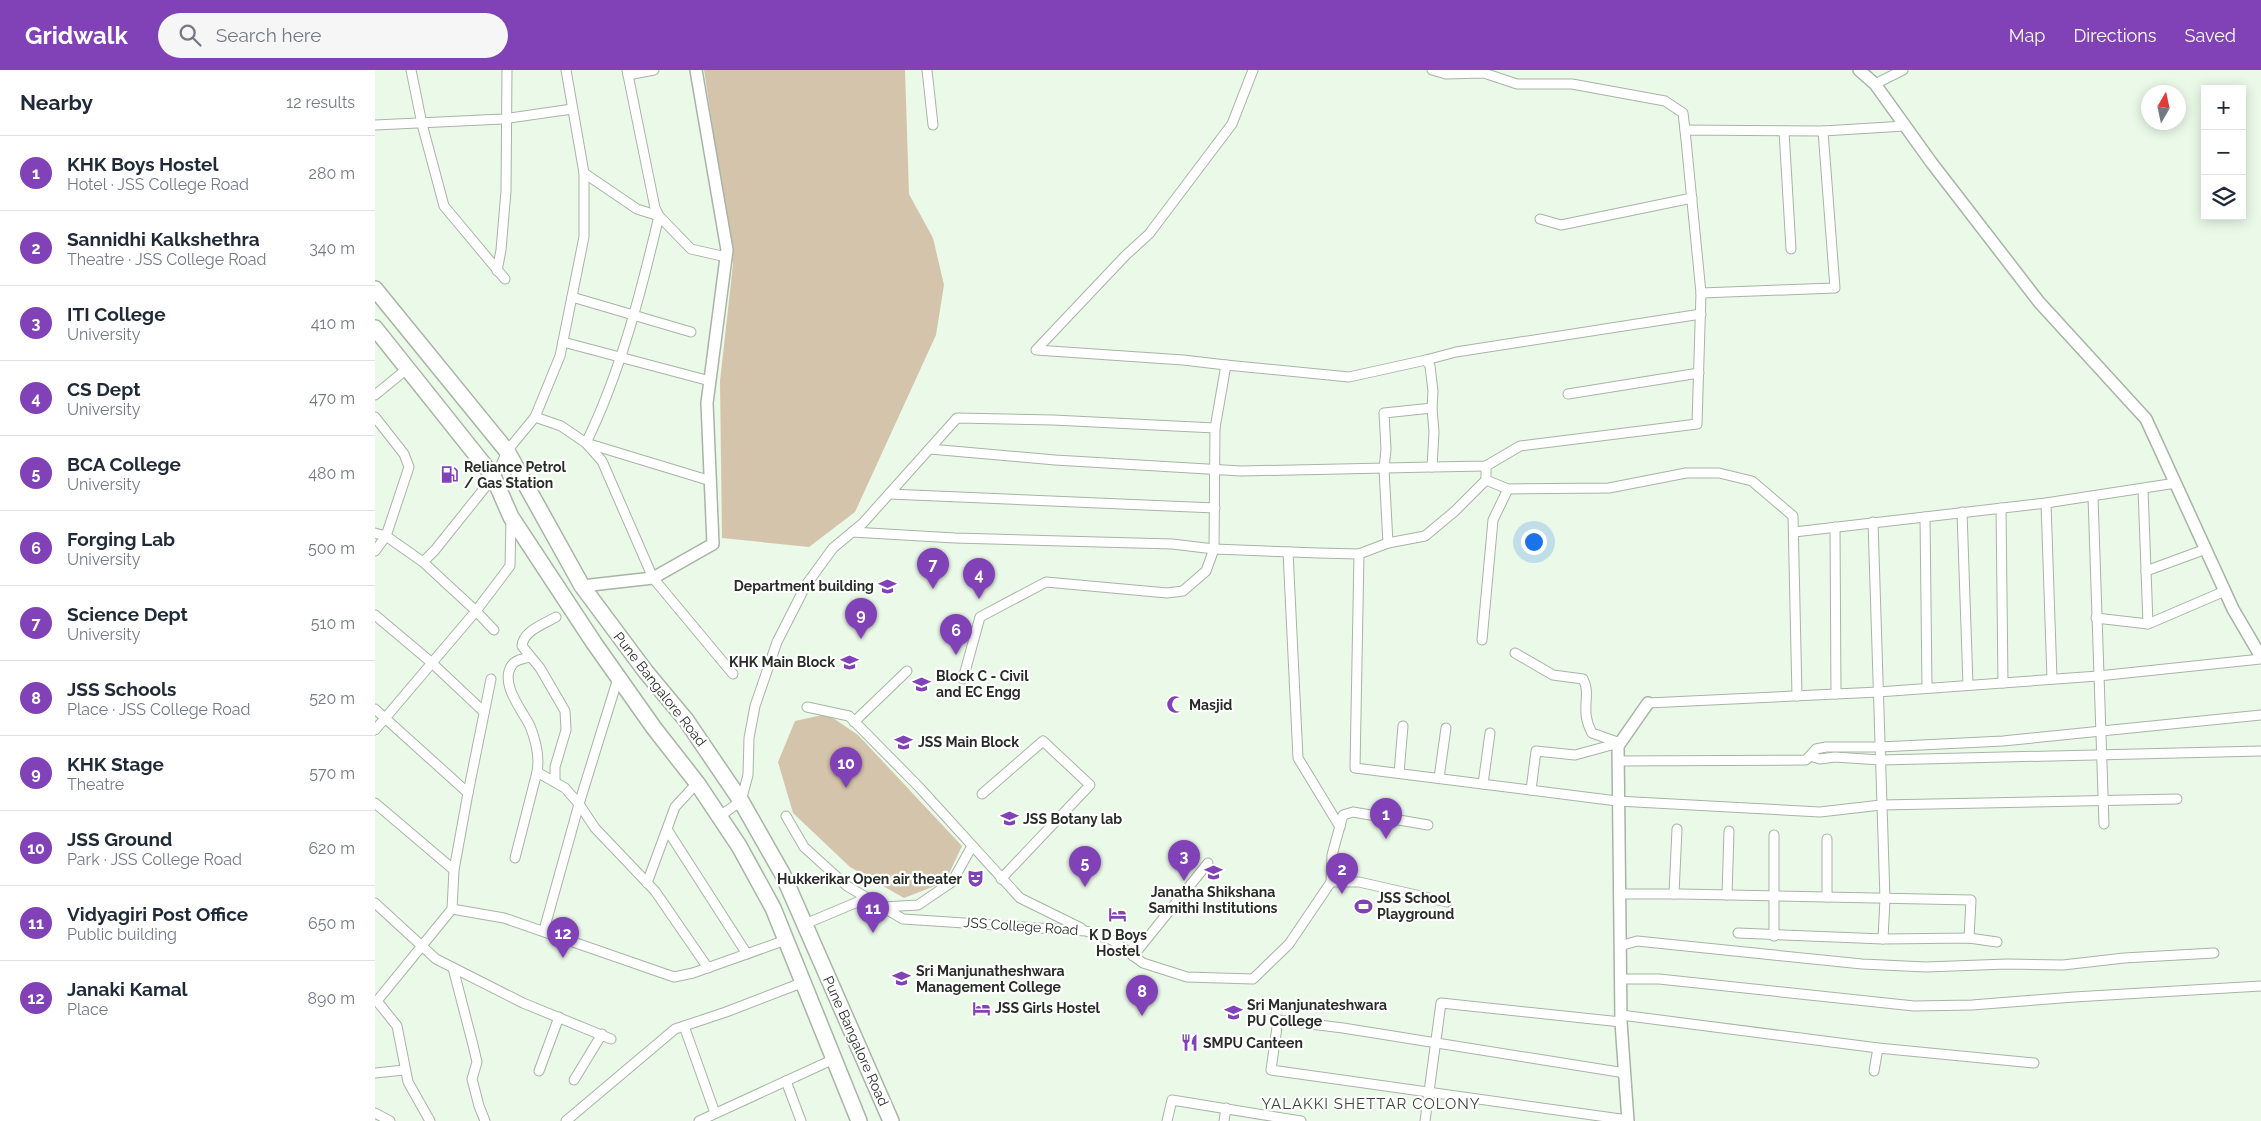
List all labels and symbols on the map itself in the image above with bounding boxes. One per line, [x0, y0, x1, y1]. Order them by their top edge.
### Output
north arrow [2141, 85, 2186, 130]
place label: Reliance Petrol / Gas Station [464, 459, 567, 491]
fuel station icon: Reliance Petrol / Gas Station [440, 465, 460, 485]
your location [1521, 529, 1547, 555]
pin: 7 [917, 548, 949, 589]
pin: 4 [963, 558, 995, 599]
school or university icon: Department building [878, 576, 898, 596]
place label: Department building [734, 578, 874, 594]
pin: 9 [845, 598, 877, 639]
pin: 6 [940, 614, 972, 655]
street label: Pune Bangalore Road [610, 629, 710, 749]
school or university icon: KHK Main Block [839, 652, 859, 672]
place label: KHK Main Block [729, 654, 835, 670]
place label: Block C - Civil and EC Engg [936, 668, 1029, 700]
school or university icon: Block C - Civil and EC Engg [912, 674, 932, 694]
mosque icon: Masjid [1165, 695, 1185, 715]
place label: Masjid [1189, 697, 1232, 713]
school or university icon: JSS Main Block [894, 732, 914, 752]
place label: JSS Main Block [918, 734, 1019, 750]
pin: 10 [830, 747, 862, 788]
pin: 1 [1370, 798, 1402, 839]
school or university icon: JSS Botany lab [999, 809, 1019, 829]
place label: JSS Botany lab [1023, 811, 1122, 827]
pin: 3 [1168, 840, 1200, 881]
pin: 5 [1069, 846, 1101, 887]
pin: 2 [1326, 853, 1358, 894]
school or university icon: Janatha Shikshana Samithi Institutions [1203, 862, 1223, 882]
theatre icon: Hukkerikar Open air theater [966, 869, 986, 889]
place label: Hukkerikar Open air theater [777, 871, 963, 887]
place label: Janatha Shikshana Samithi Institutions [1148, 884, 1278, 916]
place label: JSS School Playground [1377, 890, 1454, 922]
pin: 11 [857, 892, 889, 933]
sports icon: JSS School Playground [1353, 896, 1373, 916]
hotel icon: K D Boys Hostel [1108, 905, 1128, 925]
street label: JSS College Road [963, 914, 1079, 938]
pin: 12 [547, 917, 579, 958]
place label: K D Boys Hostel [1089, 927, 1147, 959]
place label: Sri Manjunatheshwara Management College [916, 963, 1065, 995]
school or university icon: Sri Manjunatheshwara Management College [892, 969, 912, 989]
street label: Pune Bangalore Road [820, 974, 892, 1108]
pin: 8 [1126, 975, 1158, 1016]
place label: Sri Manjunateshwara PU College [1247, 997, 1387, 1029]
hotel icon: JSS Girls Hostel [971, 998, 991, 1018]
place label: JSS Girls Hostel [995, 1000, 1101, 1016]
school or university icon: Sri Manjunateshwara PU College [1223, 1003, 1243, 1023]
restaurant icon: SMPU Canteen [1179, 1033, 1199, 1053]
place label: SMPU Canteen [1203, 1035, 1303, 1051]
district label: YALAKKI SHETTAR COLONY [1261, 1095, 1481, 1113]

